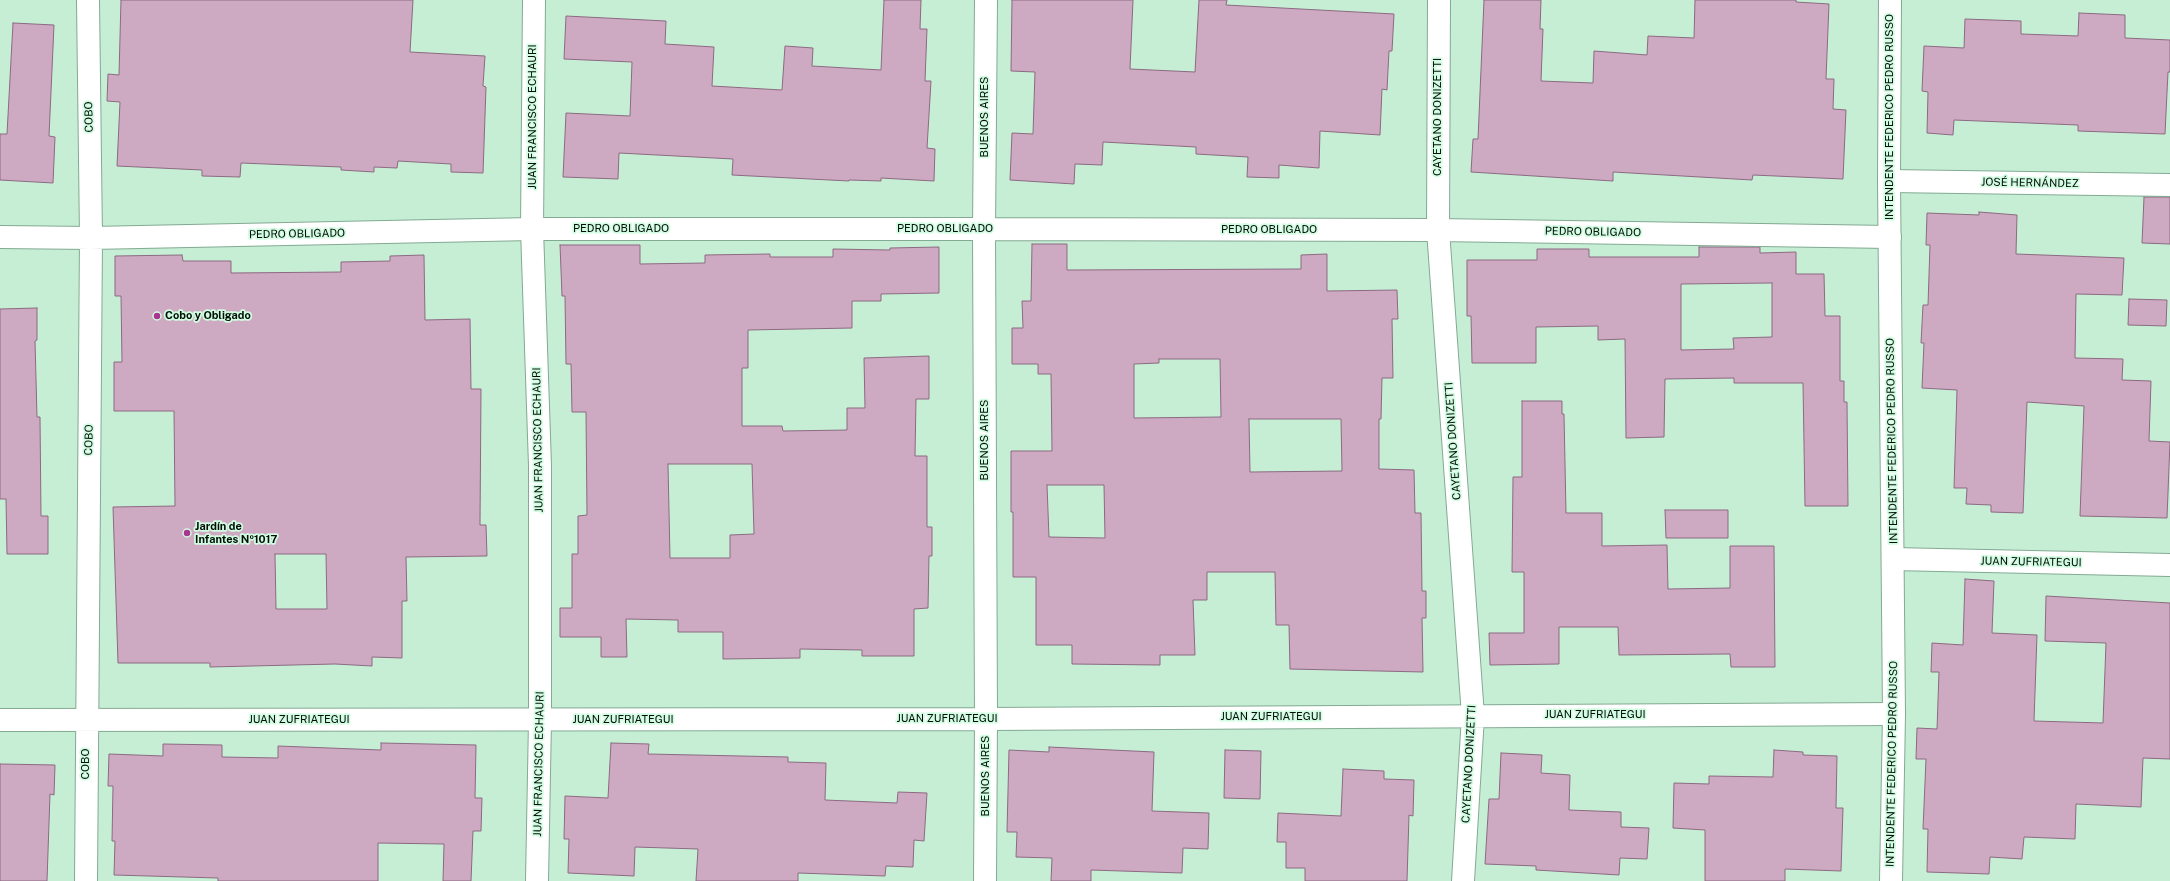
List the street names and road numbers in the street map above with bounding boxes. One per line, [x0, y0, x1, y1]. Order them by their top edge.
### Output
street label: INTENDENTE FEDERICO PEDRO RUSSO [1883, 14, 1897, 220]
street label: JUAN FRANCISCO ECHAURI [526, 44, 540, 190]
street label: CAYETANO DONIZETTI [1431, 58, 1445, 176]
street label: BUENOS AIRES [978, 77, 992, 157]
street label: COBO [82, 101, 96, 133]
street label: JOSÉ HERNÁNDEZ [1981, 176, 2079, 190]
street label: PEDRO OBLIGADO [573, 222, 669, 236]
street label: PEDRO OBLIGADO [897, 222, 993, 236]
street label: PEDRO OBLIGADO [1221, 223, 1317, 237]
street label: PEDRO OBLIGADO [1545, 225, 1641, 239]
street label: PEDRO OBLIGADO [249, 227, 345, 241]
street label: INTENDENTE FEDERICO PEDRO RUSSO [1884, 338, 1900, 544]
street label: JUAN FRANCISCO ECHAURI [530, 367, 546, 513]
street label: CAYETANO DONIZETTI [1442, 382, 1464, 500]
street label: BUENOS AIRES [978, 400, 992, 480]
street label: COBO [82, 424, 96, 456]
street label: JUAN ZUFRIATEGUI [1980, 555, 2082, 569]
street label: INTENDENTE FEDERICO PEDRO RUSSO [1884, 661, 1900, 867]
street label: JUAN FRANCISCO ECHAURI [531, 691, 547, 837]
street label: CAYETANO DONIZETTI [1459, 705, 1479, 823]
street label: JUAN ZUFRIATEGUI [1544, 708, 1646, 722]
street label: JUAN ZUFRIATEGUI [1220, 710, 1322, 724]
street label: JUAN ZUFRIATEGUI [896, 712, 998, 726]
street label: JUAN ZUFRIATEGUI [248, 713, 350, 727]
street label: JUAN ZUFRIATEGUI [572, 713, 674, 727]
street label: BUENOS AIRES [979, 736, 993, 816]
street label: COBO [79, 748, 93, 780]

